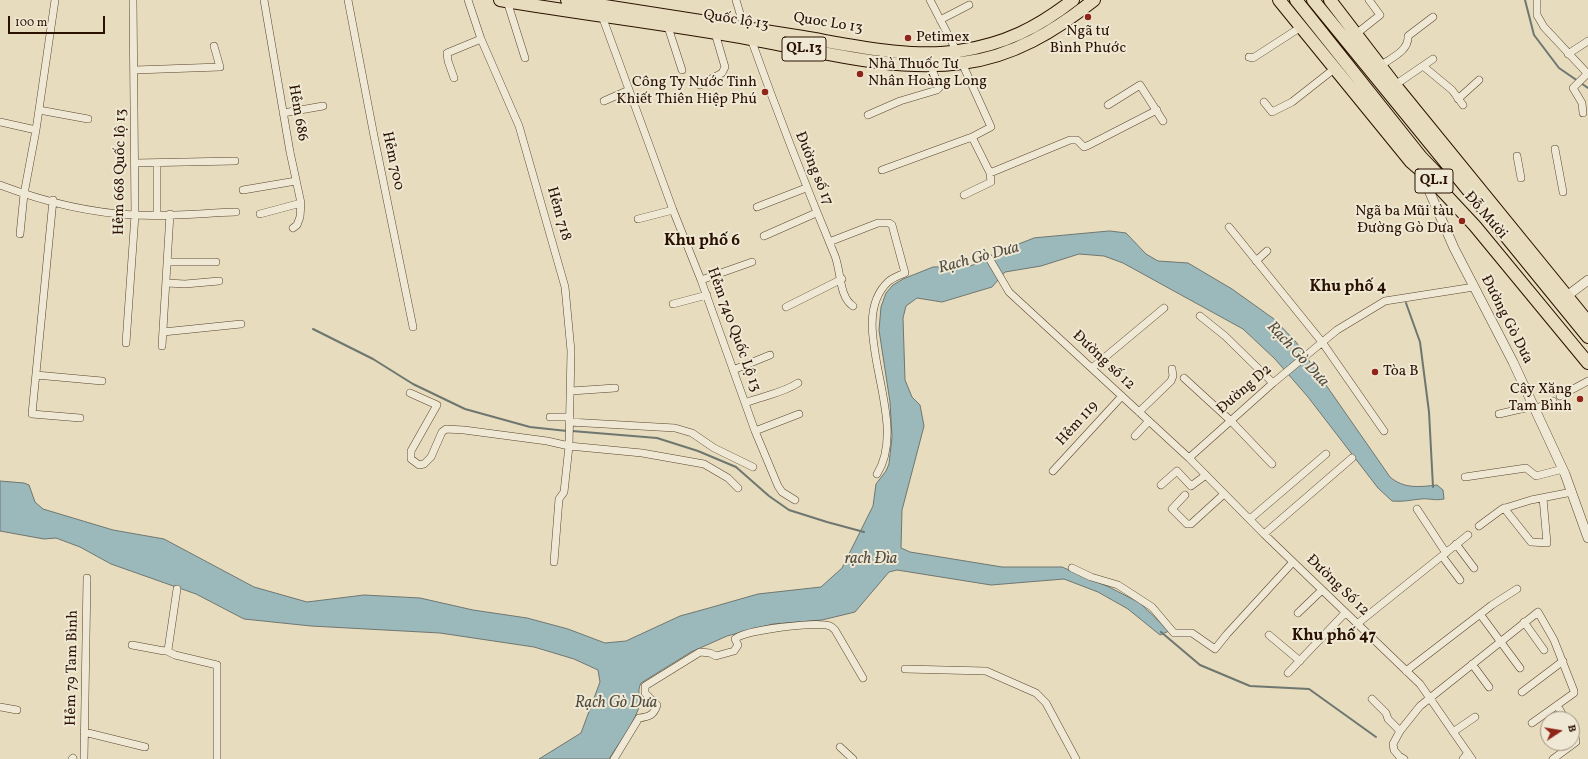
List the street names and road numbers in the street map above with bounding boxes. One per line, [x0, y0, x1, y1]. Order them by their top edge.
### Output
street label: Quốc lộ 13 [702, 7, 770, 35]
street label: Quoc Lo 13 [792, 10, 864, 38]
road number: QL.13 [782, 37, 826, 61]
street label: Hẻm 686 [283, 83, 311, 143]
street label: Hẻm 668 Quốc lộ 13 [111, 109, 131, 235]
street label: Đường số 17 [790, 129, 836, 209]
street label: Hẻm 700 [377, 130, 407, 192]
road number: QL.1 [1415, 169, 1453, 193]
street label: Hẻm 718 [542, 185, 574, 243]
street label: Đỗ Mười [1459, 188, 1511, 244]
street label: Hẻm 740 Quốc Lộ 13 [702, 265, 764, 395]
street label: Đường Gò Dưa [1476, 273, 1536, 367]
street label: Đường số 12 [1068, 327, 1138, 395]
street label: Đường D2 [1214, 361, 1276, 419]
street label: Hẻm 119 [1053, 398, 1103, 450]
street label: Đường Số 12 [1302, 551, 1372, 621]
street label: Hẻm 79 Tam Bình [63, 610, 83, 726]

